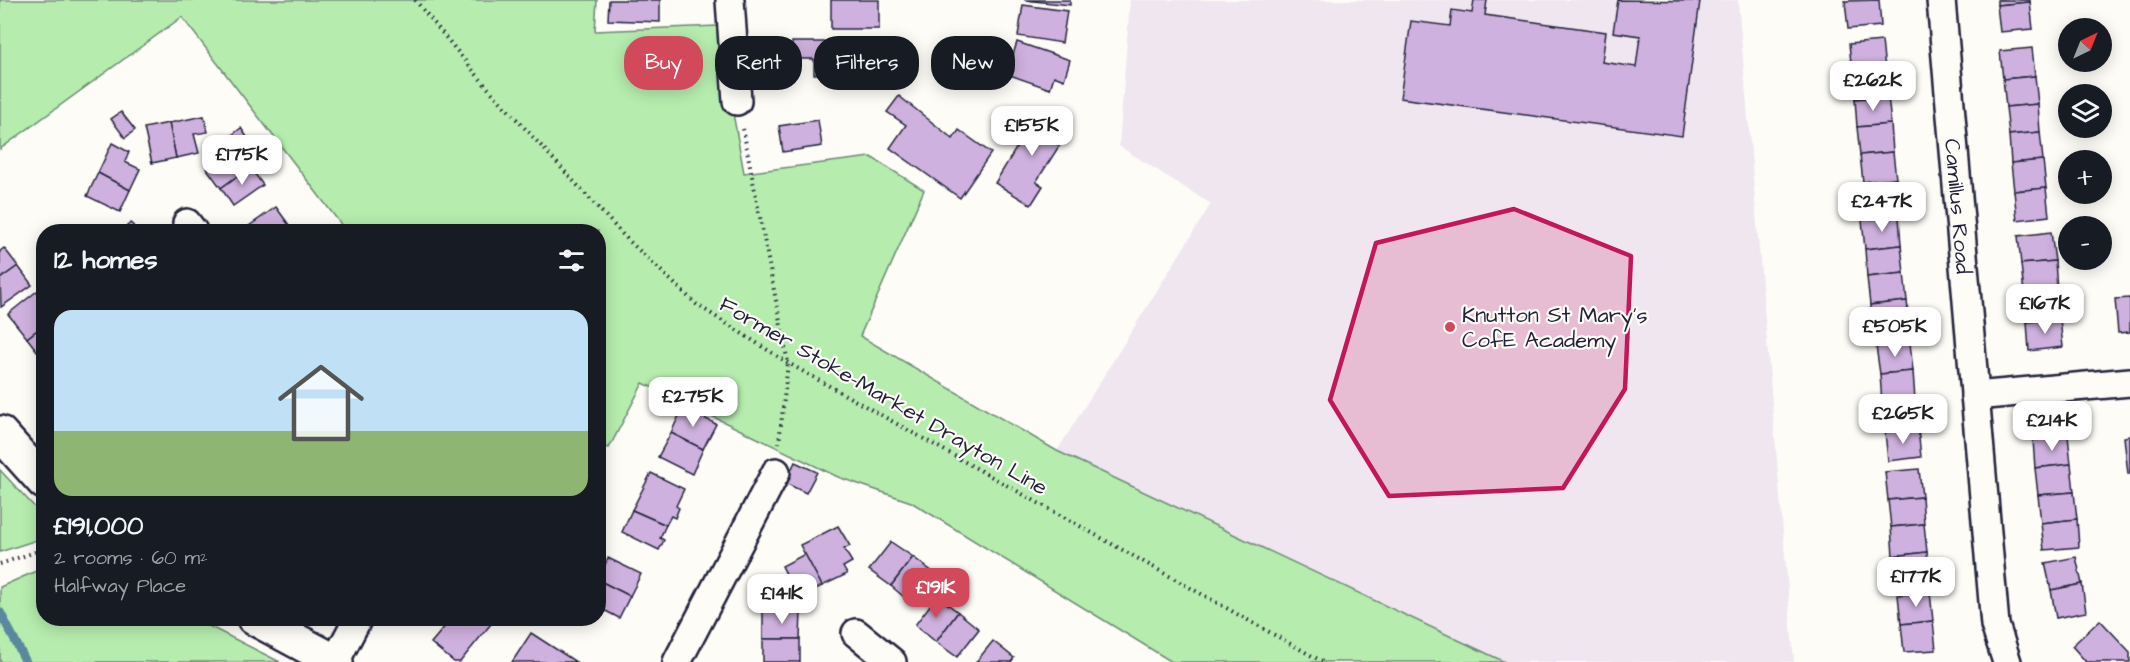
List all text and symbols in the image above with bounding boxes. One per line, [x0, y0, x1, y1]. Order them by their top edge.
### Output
north arrow [2058, 18, 2112, 72]
map controls [2058, 18, 2112, 270]
chip: Buy [624, 36, 703, 90]
chip: Rent [715, 36, 802, 90]
chip: Filters [814, 36, 919, 90]
chip: New [931, 36, 1015, 90]
pin: £262K [1831, 61, 1915, 112]
text: £262K [1844, 66, 1902, 94]
button: layers [2058, 84, 2112, 138]
pin: £155K [990, 106, 1074, 157]
text: £155K [1005, 111, 1059, 139]
pin: £175K [200, 135, 284, 186]
street label: Camillus Road [1936, 137, 1979, 275]
text: £175K [216, 140, 268, 168]
button: + [2058, 150, 2112, 204]
pin: £247K [1840, 182, 1924, 233]
text: £247K [1852, 187, 1912, 215]
button: − [2058, 216, 2112, 270]
text: 12 homes [54, 242, 157, 278]
icon: filters [555, 244, 588, 277]
pin: £167K [2003, 284, 2087, 335]
street label: Former Stoke-Market Drayton Line [713, 289, 1053, 504]
text: £167K [2020, 289, 2070, 317]
place label: Knutton St Mary's CofE Academy [1462, 300, 1648, 357]
pin: £505K [1853, 307, 1937, 358]
text: £505K [1863, 312, 1927, 340]
marker: Knutton St Mary's CofE Academy [1443, 320, 1457, 334]
icon: home [267, 349, 375, 457]
pin: £275K [651, 377, 735, 428]
text: £275K [663, 382, 723, 410]
pin: £265K [1861, 394, 1945, 445]
text: £265K [1872, 399, 1934, 427]
pin: £214K [2010, 401, 2094, 452]
text: £214K [2027, 406, 2077, 434]
text: £191,000 [54, 508, 143, 544]
text: 2 rooms · 60 m² [54, 544, 208, 572]
pin: £177K [1874, 557, 1958, 608]
text: £177K [1891, 562, 1941, 590]
pin: £191K [894, 568, 978, 619]
text: Halfway Place [54, 572, 186, 600]
text: £191K [916, 573, 956, 601]
pin: £141K [740, 574, 824, 625]
text: £141K [761, 579, 803, 607]

